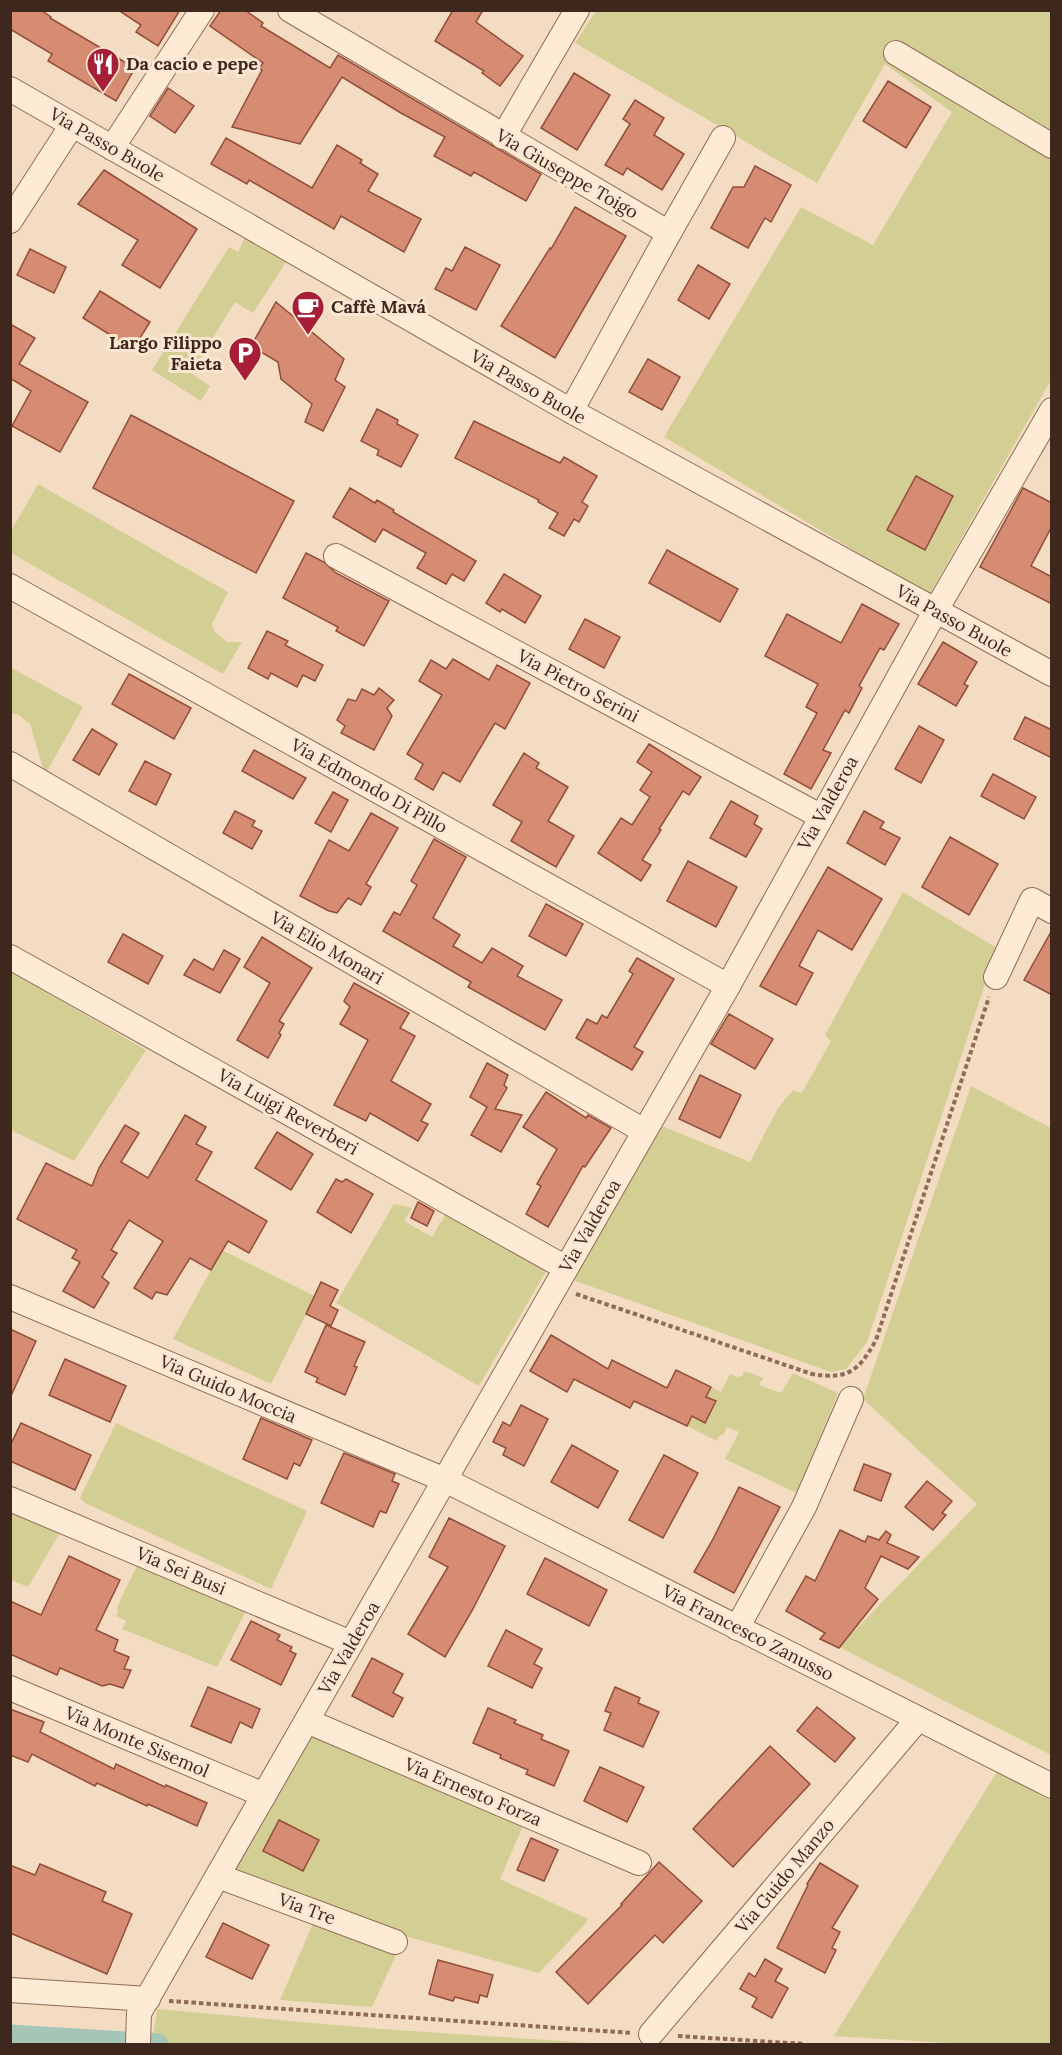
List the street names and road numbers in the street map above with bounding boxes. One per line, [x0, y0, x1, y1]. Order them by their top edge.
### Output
street label: Via Passo Buole [45, 102, 169, 187]
street label: Via Giuseppe Toigo [491, 123, 643, 224]
street label: Via Passo Buole [466, 344, 590, 429]
street label: Via Passo Buole [891, 579, 1017, 662]
street label: Via Pietro Serini [512, 643, 643, 727]
street label: Via Edmondo Di Pillo [286, 732, 452, 838]
street label: Via Valderoa [792, 752, 863, 855]
street label: Via Elio Monari [266, 905, 388, 989]
street label: Via Luigi Reverberi [213, 1063, 363, 1160]
street label: Via Valderoa [553, 1175, 626, 1277]
street label: Via Guido Moccia [155, 1349, 300, 1428]
street label: Via Sei Busi [132, 1541, 230, 1600]
street label: Via Francesco Zanusso [658, 1579, 838, 1686]
street label: Via Valderoa [312, 1597, 385, 1699]
street label: Via Monte Sisemol [61, 1700, 213, 1782]
street label: Via Ernesto Forza [400, 1752, 545, 1831]
street label: Via Guido Manzo [729, 1814, 839, 1938]
street label: Via Tre [274, 1887, 339, 1930]

